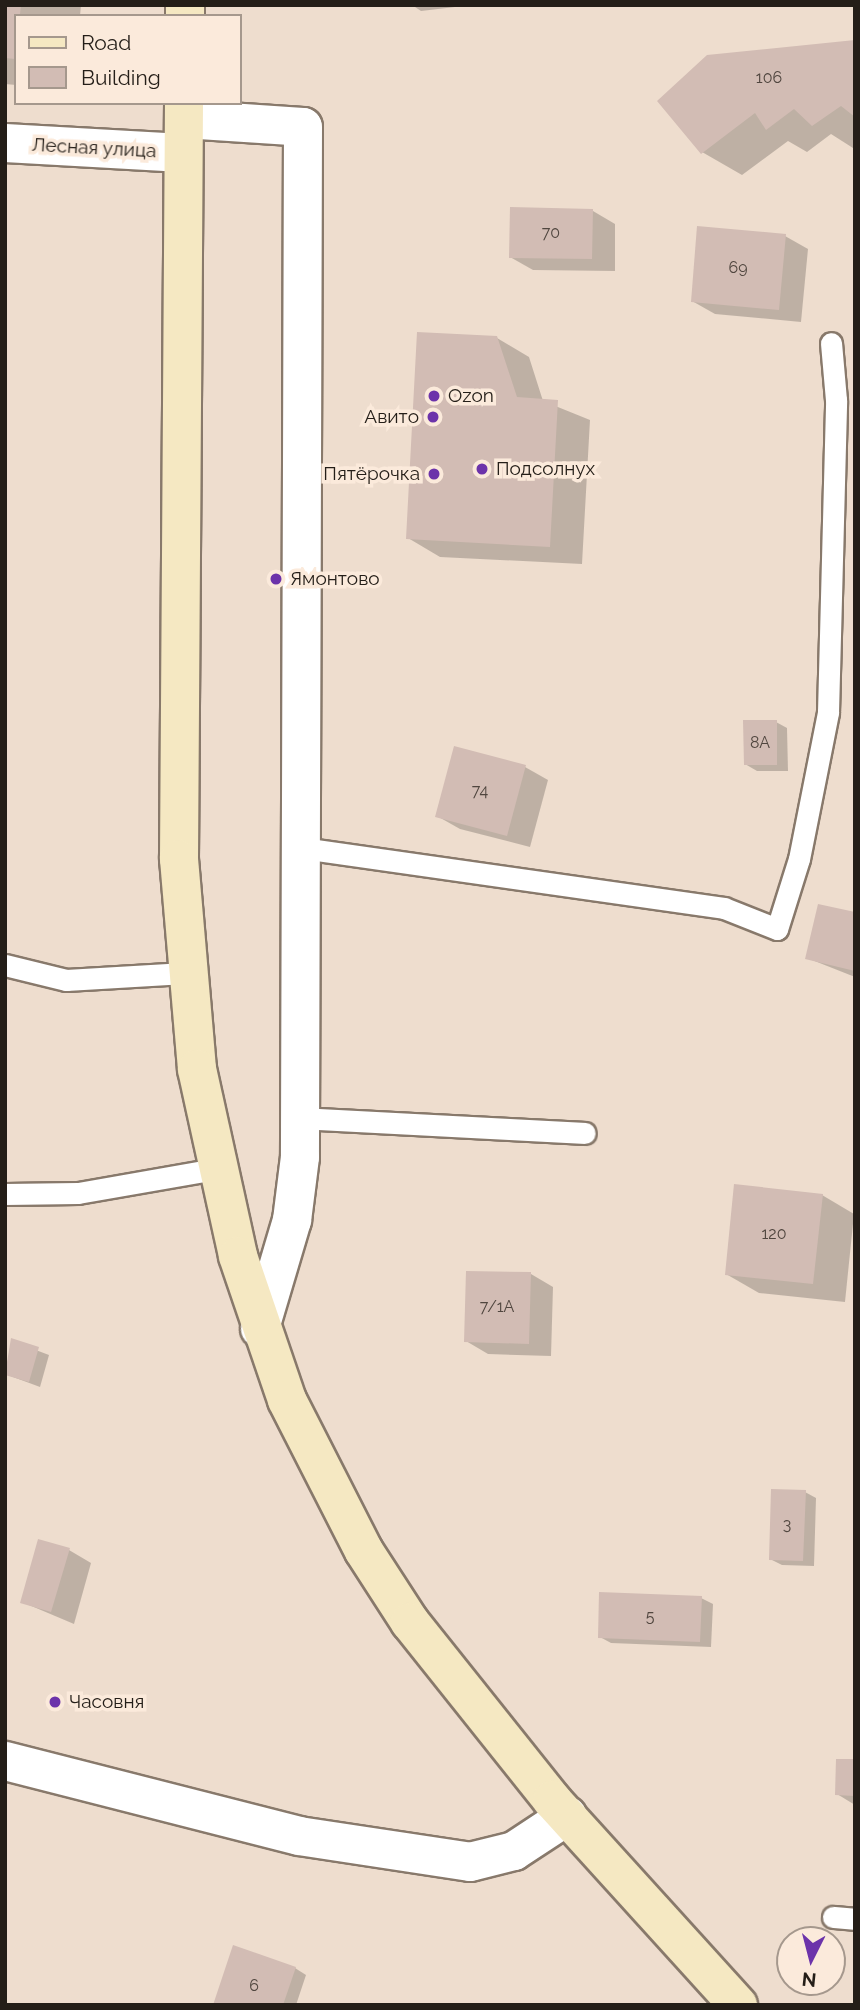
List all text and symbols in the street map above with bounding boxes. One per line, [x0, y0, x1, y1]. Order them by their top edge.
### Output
legend [14, 14, 242, 105]
text: Road [81, 30, 131, 55]
text: Building [81, 65, 161, 90]
house number: 106 [756, 68, 782, 88]
street label: Лесная улица [31, 133, 157, 163]
house number: 70 [542, 223, 560, 243]
house number: 69 [728, 258, 748, 278]
place label: Ozon [448, 385, 494, 407]
marker: Ozon [426, 388, 442, 404]
place label: Авито [364, 406, 419, 428]
marker: Авито [425, 409, 441, 425]
place label: Подсолнух [496, 458, 595, 480]
marker: Подсолнух [474, 461, 490, 477]
place label: Пятёрочка [323, 463, 420, 485]
marker: Пятёрочка [426, 466, 442, 482]
place label: Ямонтово [290, 568, 380, 590]
marker: Ямонтово [268, 571, 284, 587]
house number: 8А [750, 733, 770, 753]
house number: 74 [472, 781, 488, 801]
house number: 120 [762, 1224, 786, 1244]
house number: 7/1А [480, 1297, 514, 1317]
house number: 3 [783, 1515, 791, 1535]
house number: 5 [646, 1607, 654, 1627]
place label: Часовня [69, 1691, 144, 1713]
marker: Часовня [47, 1694, 63, 1710]
north arrow [776, 1926, 846, 1996]
text: N [801, 1968, 817, 1992]
house number: 6 [249, 1976, 259, 1996]

